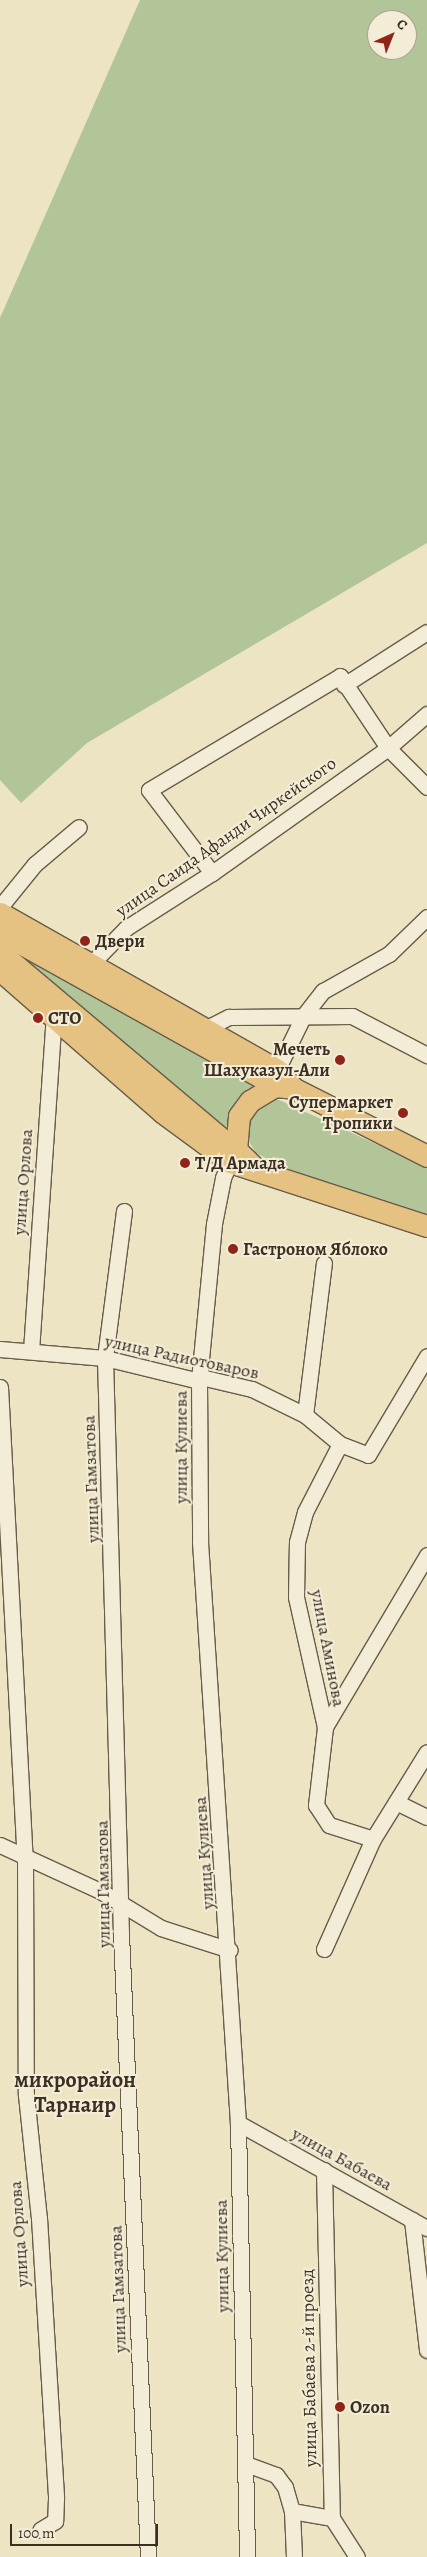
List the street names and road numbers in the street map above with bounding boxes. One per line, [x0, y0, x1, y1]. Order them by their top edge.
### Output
street label: улица Саида Афанди Чиркейского [112, 752, 340, 922]
street label: улица Орлова [9, 1128, 37, 1236]
street label: улица Радиотоваров [103, 1330, 261, 1384]
street label: улица Кулиева [170, 1390, 192, 1504]
street label: улица Гамзатова [78, 1415, 104, 1543]
street label: улица Аминова [306, 1588, 350, 1708]
street label: улица Кулиева [189, 1796, 219, 1910]
street label: улица Гамзатова [91, 1820, 115, 1948]
street label: улица Бабаева [288, 2123, 396, 2195]
street label: улица Орлова [5, 2180, 33, 2288]
street label: улица Кулиева [210, 2199, 234, 2313]
street label: улица Гамзатова [105, 2225, 131, 2353]
street label: улица Бабаева 2-й проезд [296, 2269, 322, 2467]

